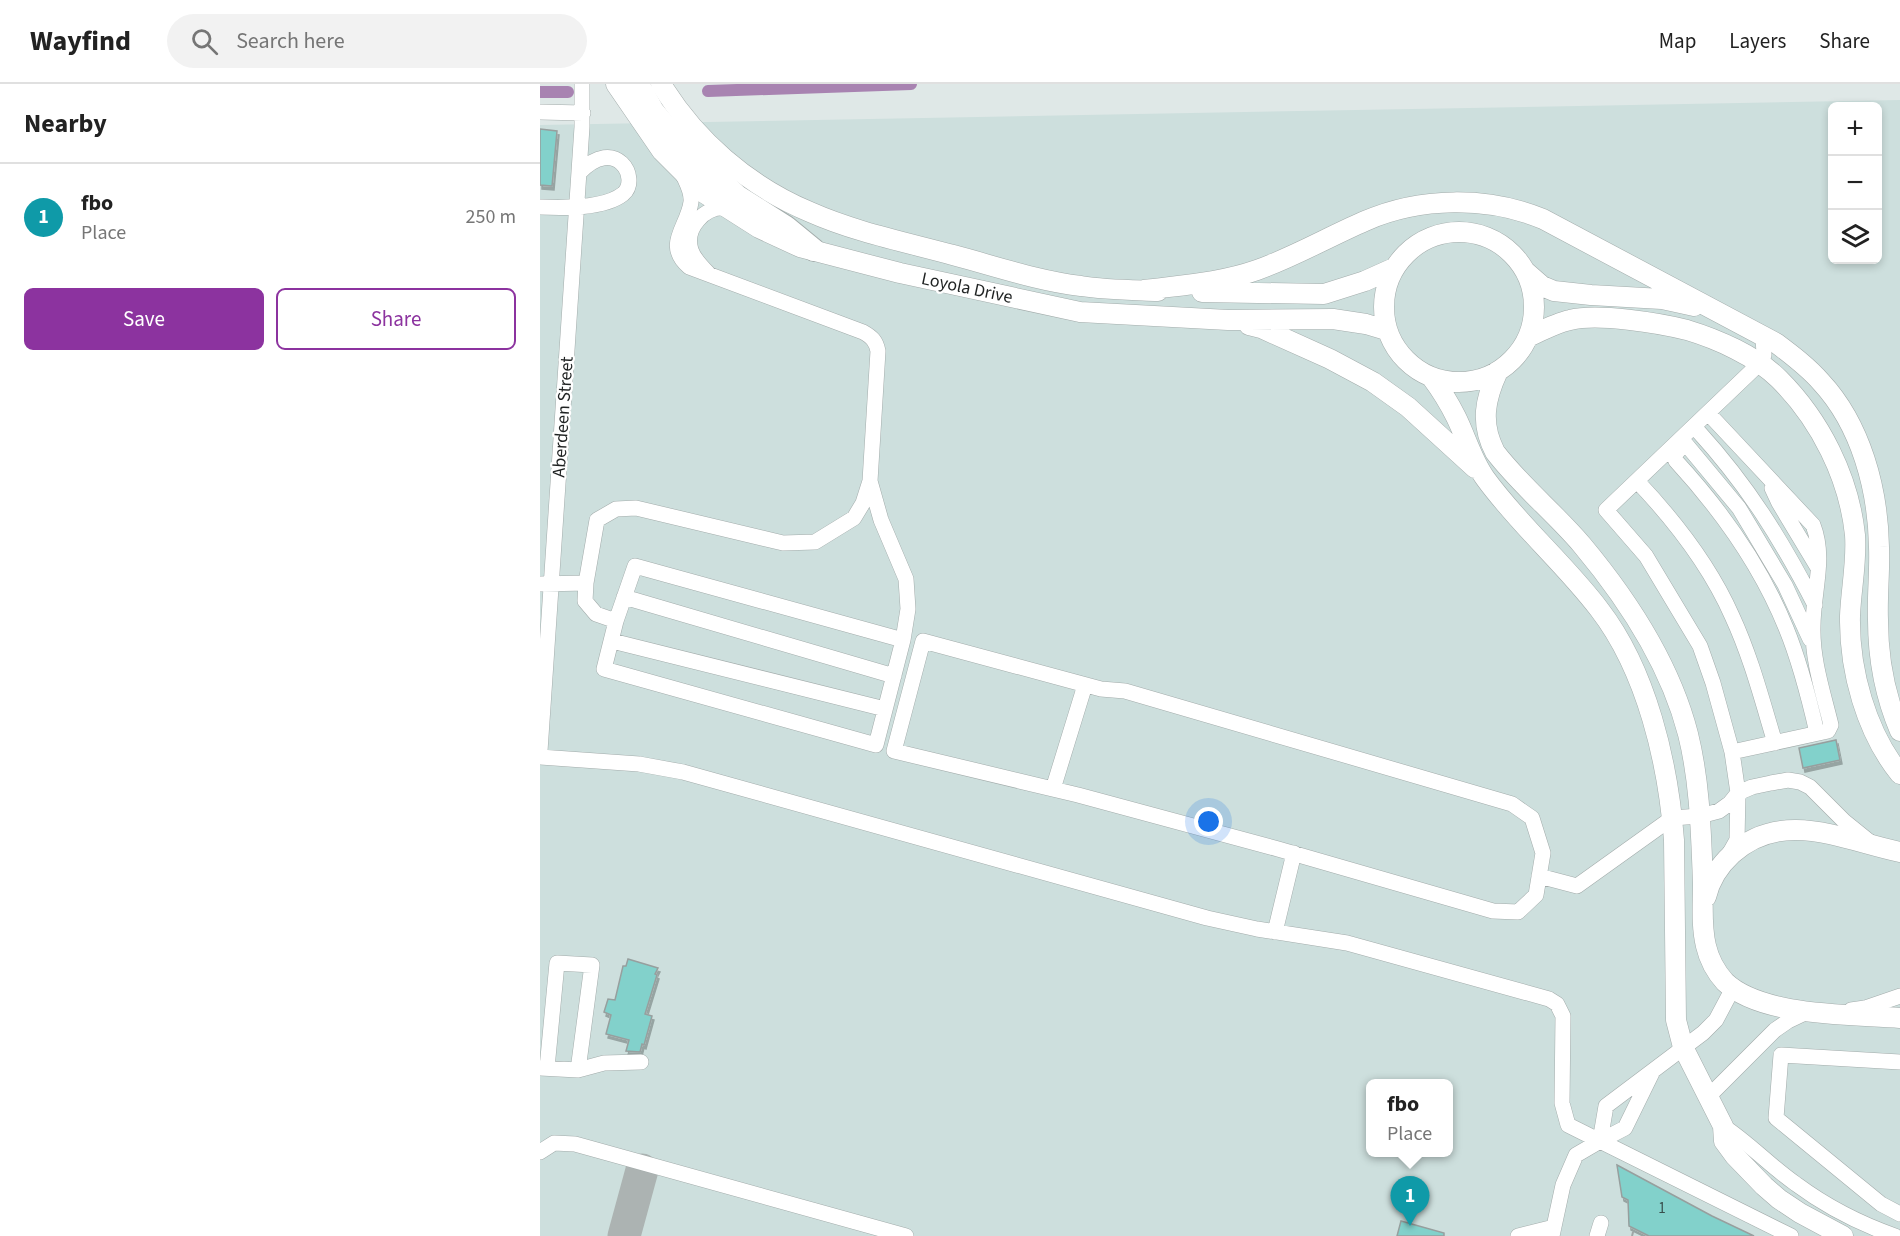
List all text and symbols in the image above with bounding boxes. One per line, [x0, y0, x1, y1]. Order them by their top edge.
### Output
search box [167, 14, 587, 68]
text: Wayfind [30, 21, 131, 61]
icon: search [188, 25, 221, 58]
text: Search here [236, 25, 345, 57]
text: Map [1659, 26, 1696, 56]
text: Layers [1729, 26, 1786, 56]
text: Share [1819, 26, 1870, 56]
map controls [1828, 102, 1882, 264]
button: + [1828, 102, 1882, 156]
text: Nearby [24, 105, 107, 142]
button: − [1828, 156, 1882, 210]
text: fbo [81, 187, 113, 219]
text: 1 [38, 203, 49, 231]
text: 250 m [466, 203, 516, 231]
button: layers [1828, 210, 1882, 264]
text: Place [81, 219, 126, 247]
street label: Loyola Drive [919, 266, 1015, 310]
button: Save [24, 288, 264, 350]
button: Share [276, 288, 516, 350]
street label: Aberdeen Street [546, 356, 580, 478]
your location [1194, 807, 1223, 836]
popup [1366, 1079, 1453, 1157]
text: fbo [1387, 1088, 1419, 1120]
text: Place [1387, 1120, 1432, 1148]
pin: 1 [1390, 1176, 1430, 1226]
house number: 1 [1658, 1198, 1666, 1219]

